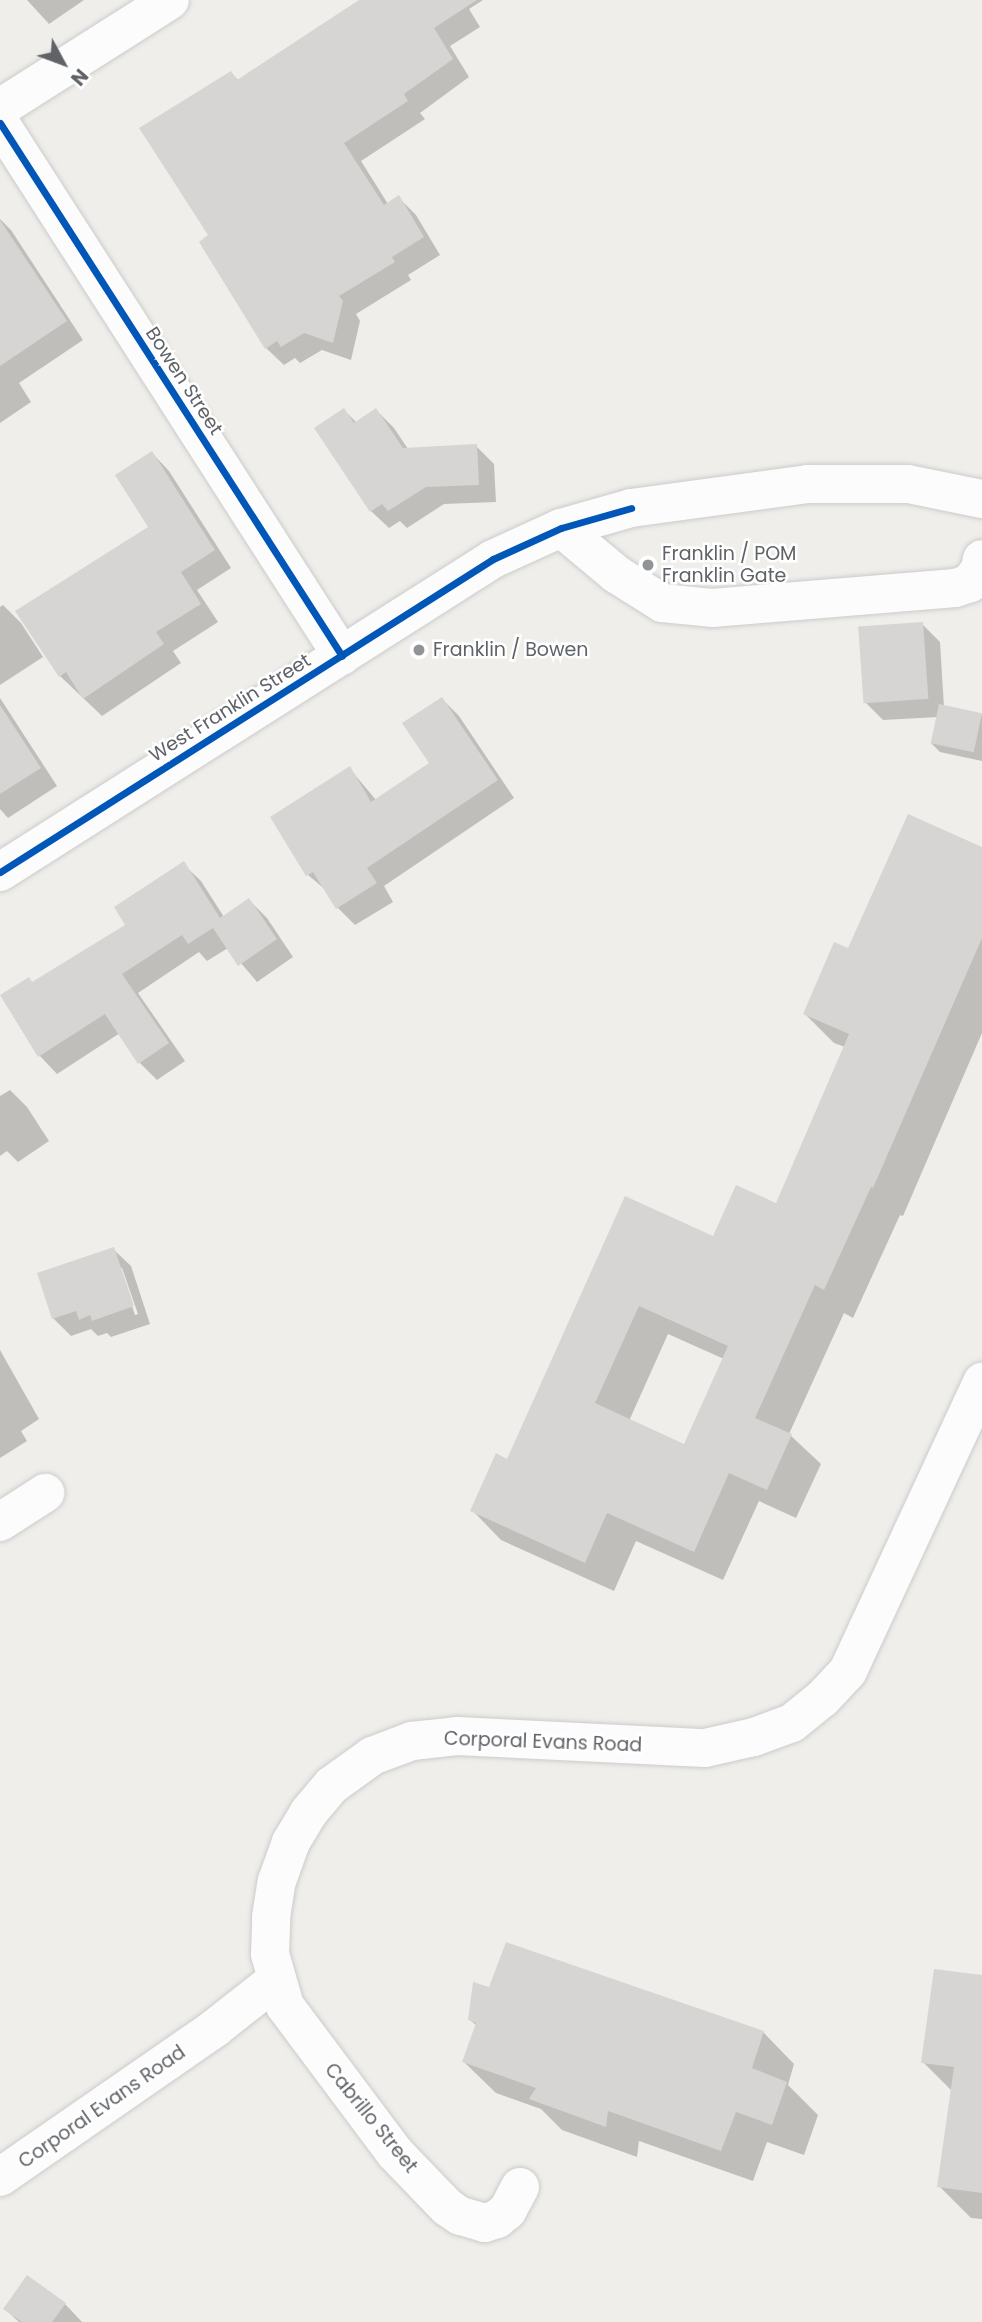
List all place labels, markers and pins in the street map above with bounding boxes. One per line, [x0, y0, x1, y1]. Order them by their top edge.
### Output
place label: Franklin / POM Franklin Gate [662, 543, 796, 587]
marker: Franklin / POM Franklin Gate [640, 557, 656, 573]
place label: Franklin / Bowen [433, 639, 588, 661]
marker: Franklin / Bowen [411, 642, 427, 658]

